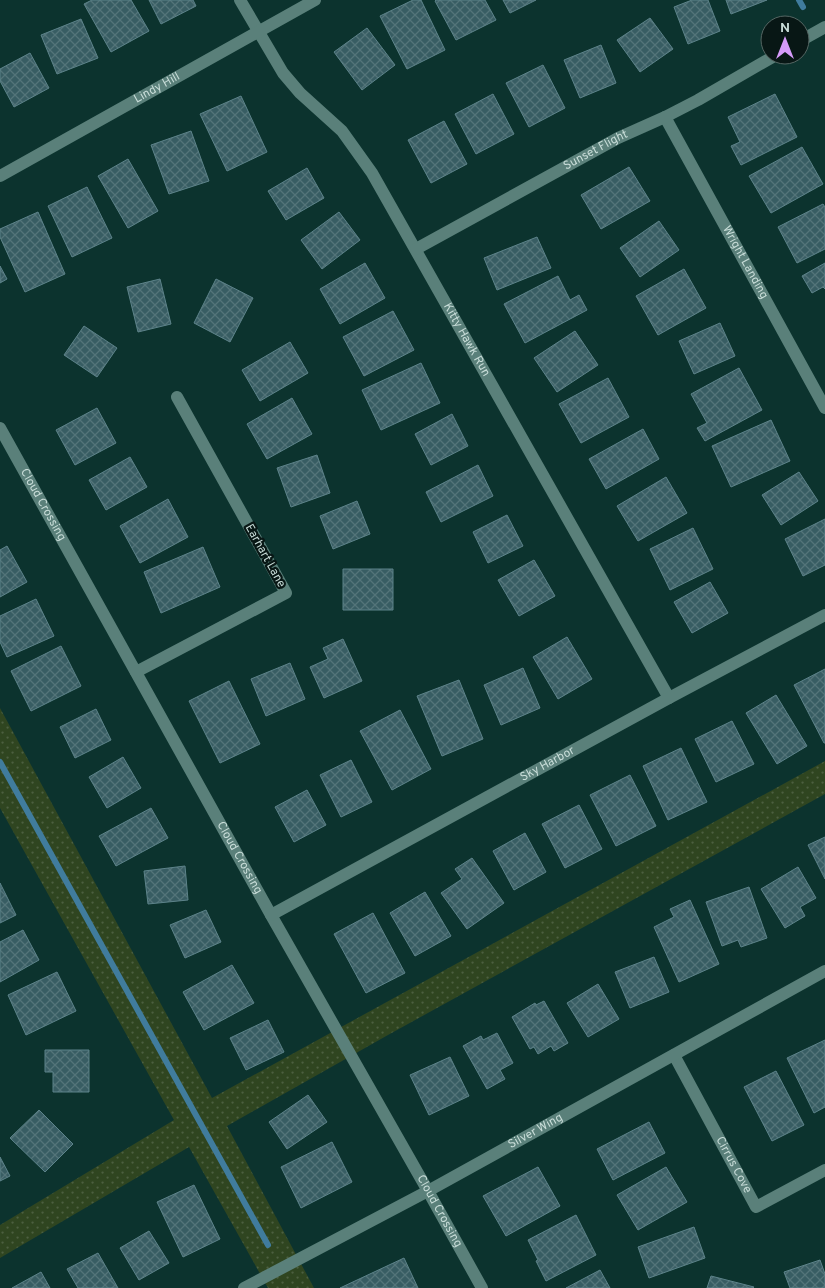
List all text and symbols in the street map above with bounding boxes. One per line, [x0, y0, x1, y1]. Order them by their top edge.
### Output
north arrow [760, 15, 810, 65]
text: N [780, 20, 790, 37]
street label: Lindy Hill [131, 69, 183, 107]
street label: Sunset Flight [561, 127, 630, 174]
street label: Wright Landing [718, 223, 772, 302]
street label: Kitty Hawk Run [439, 300, 494, 380]
street label: Cloud Crossing [16, 466, 69, 544]
street label: Earhart Lane [241, 521, 289, 591]
street label: Sky Harbor [517, 743, 578, 786]
street label: Cloud Crossing [213, 819, 266, 897]
street label: Silver Wing [505, 1110, 566, 1153]
street label: Cirrus Cove [712, 1134, 755, 1196]
street label: Cloud Crossing [413, 1172, 466, 1250]

